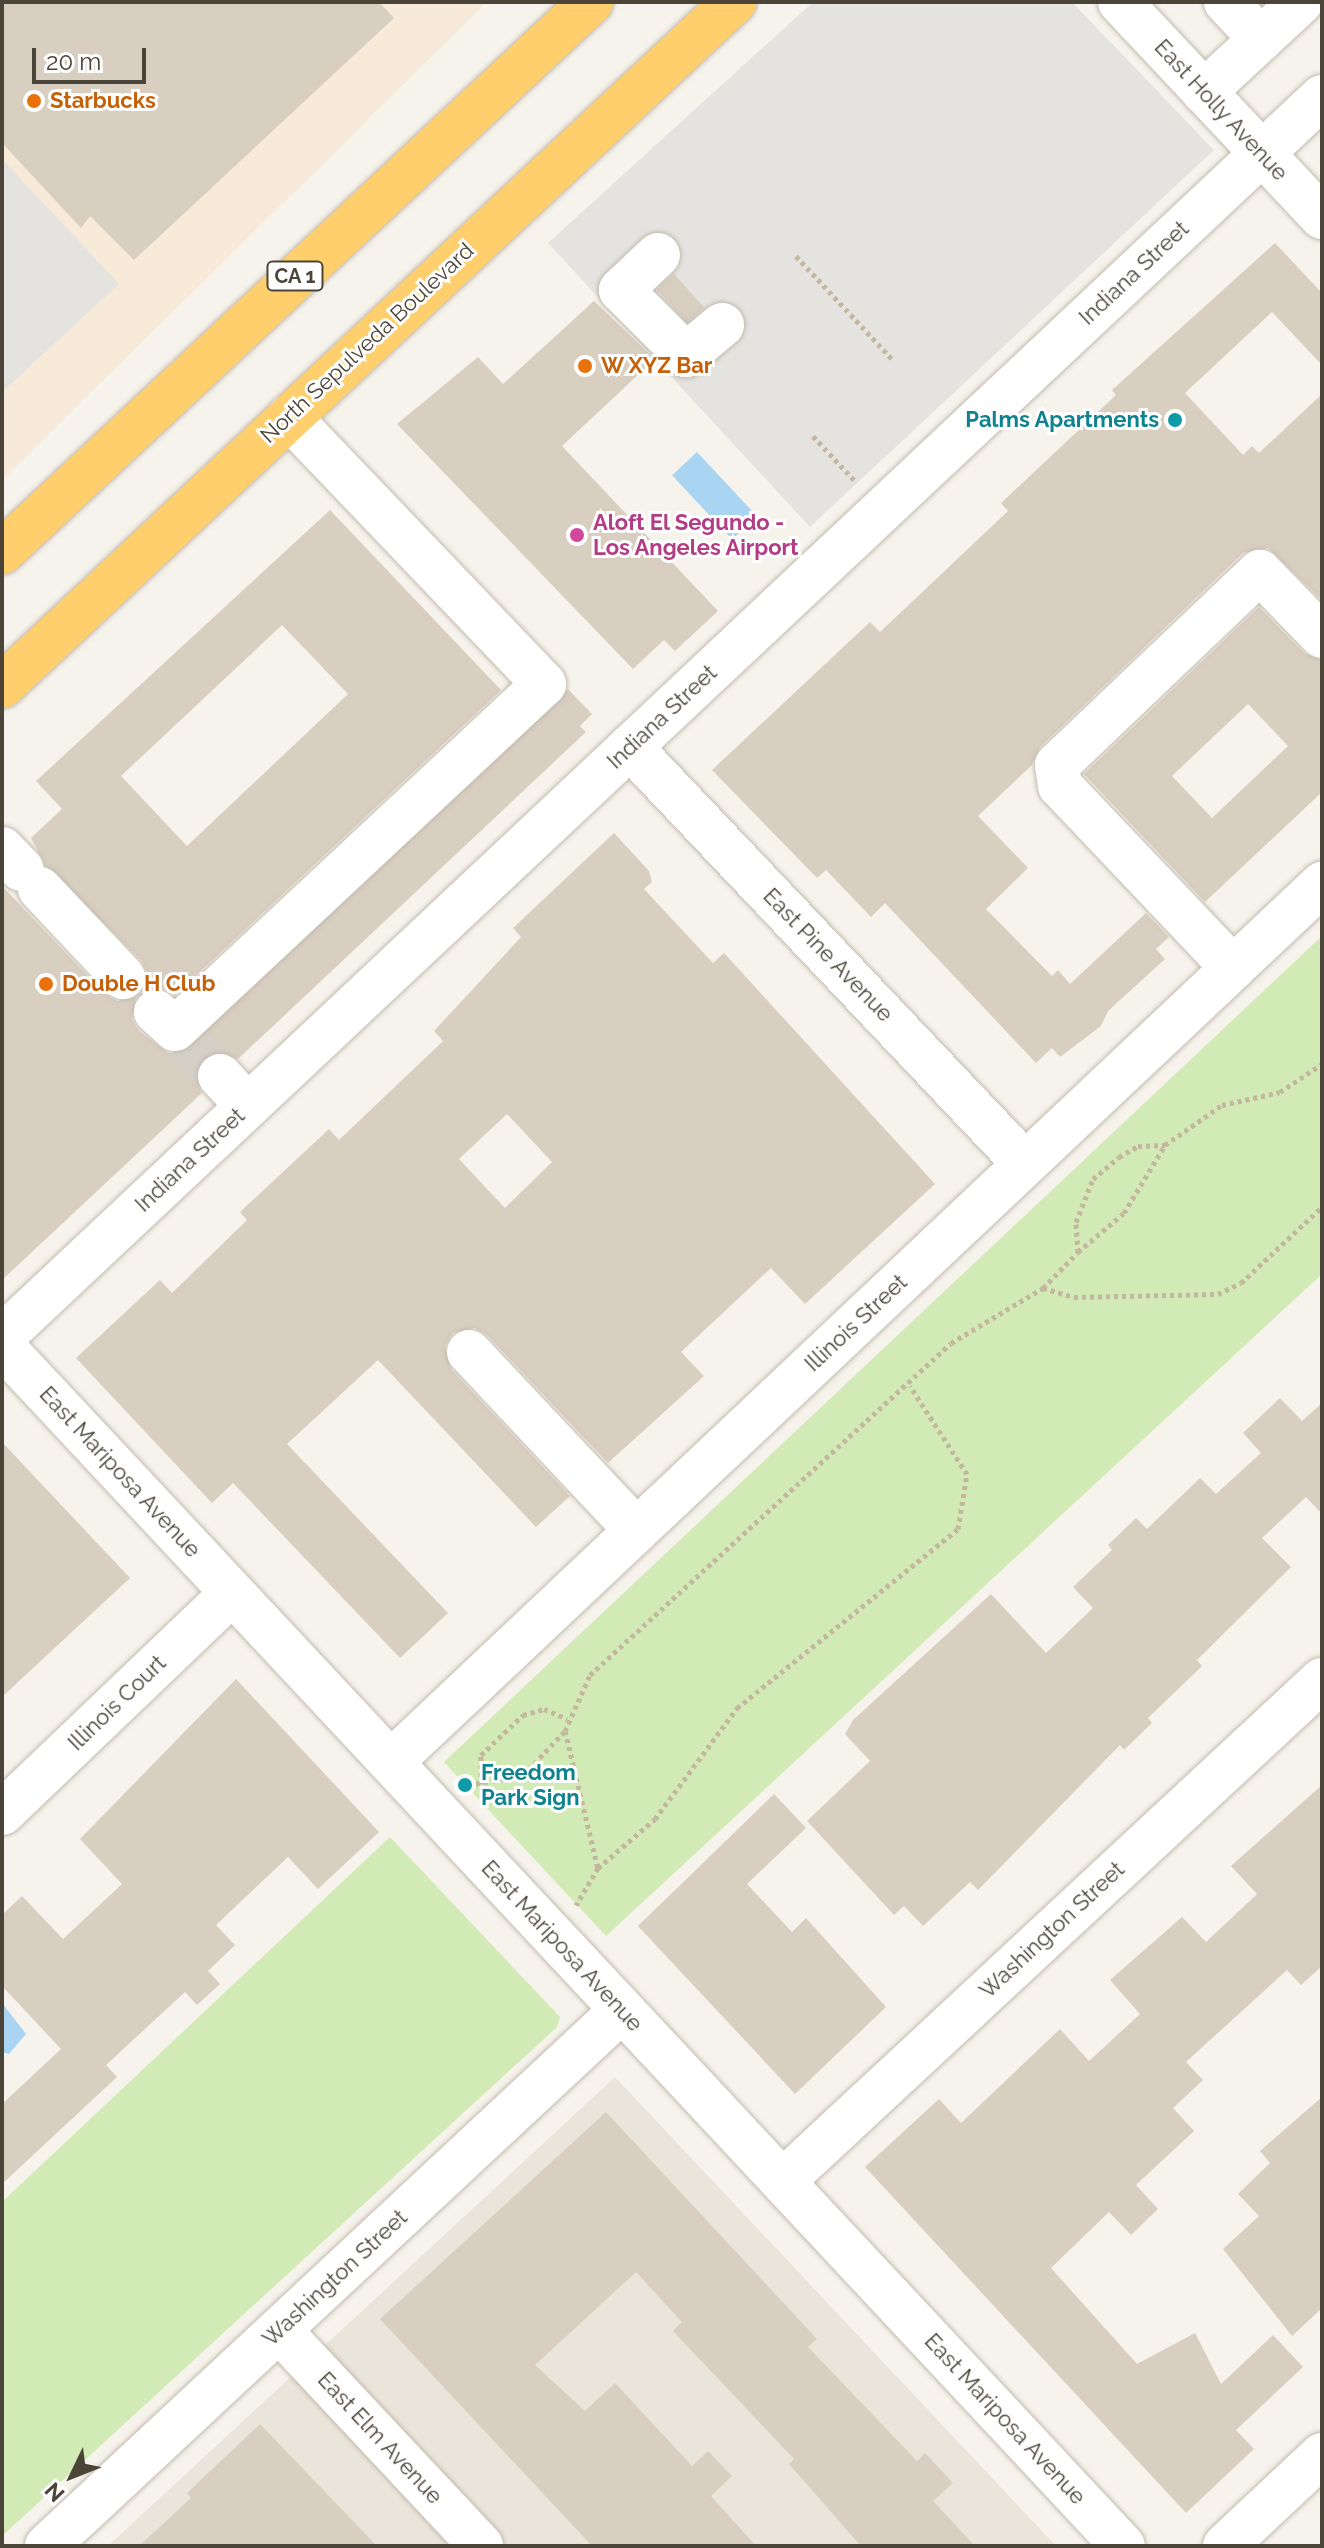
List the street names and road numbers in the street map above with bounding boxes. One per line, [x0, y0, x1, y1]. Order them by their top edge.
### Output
street label: East Holly Avenue [1148, 34, 1294, 186]
street label: Indiana Street [1074, 216, 1194, 330]
street label: North Sepulveda Boulevard [255, 237, 479, 449]
road number: CA 1 [265, 260, 325, 292]
street label: Indiana Street [602, 660, 722, 774]
street label: East Pine Avenue [757, 883, 899, 1027]
street label: Indiana Street [130, 1103, 250, 1217]
street label: Illinois Street [799, 1269, 913, 1377]
street label: East Mariposa Avenue [34, 1381, 206, 1563]
street label: Illinois Court [63, 1650, 171, 1756]
street label: East Mariposa Avenue [476, 1855, 648, 2037]
street label: Washington Street [974, 1856, 1130, 2004]
street label: Washington Street [257, 2204, 413, 2352]
street label: East Mariposa Avenue [919, 2328, 1091, 2510]
street label: East Elm Avenue [312, 2366, 448, 2510]

